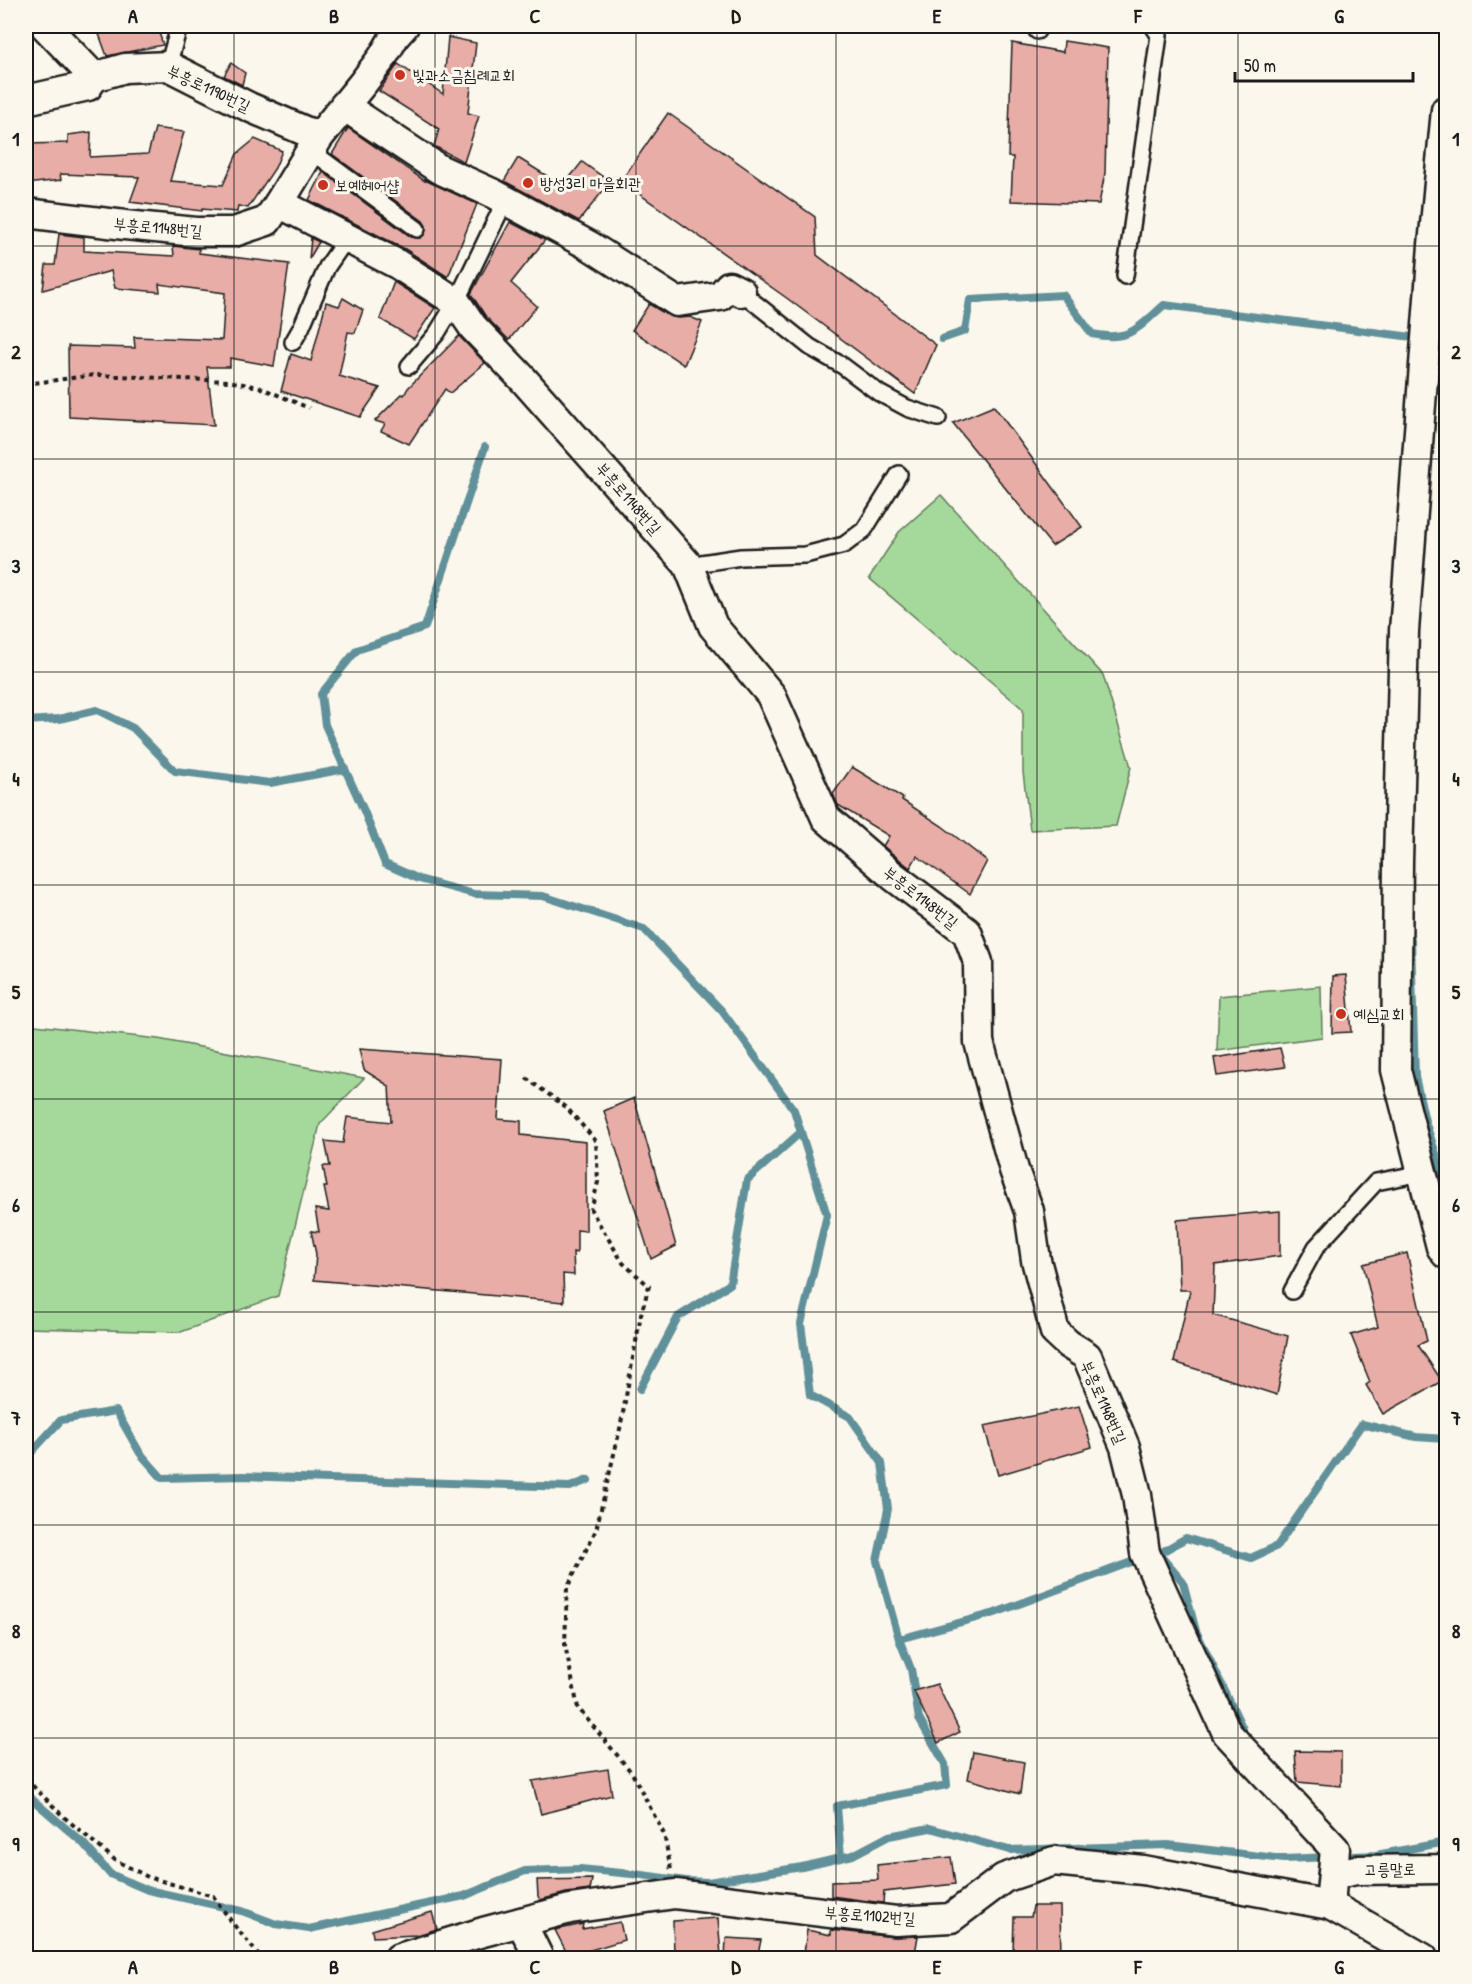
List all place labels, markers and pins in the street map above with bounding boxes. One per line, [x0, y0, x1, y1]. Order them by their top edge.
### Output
place label: 빛과소금침례교회 [412, 64, 515, 86]
marker: 빛과소금침례교회 [393, 68, 407, 82]
place label: 방성3리 마을회관 [540, 172, 641, 194]
place label: 보예헤어샵 [335, 174, 400, 196]
marker: 방성3리 마을회관 [521, 176, 535, 190]
marker: 보예헤어샵 [316, 178, 330, 192]
place label: 예심교회 [1353, 1003, 1405, 1025]
marker: 예심교회 [1334, 1007, 1348, 1021]

